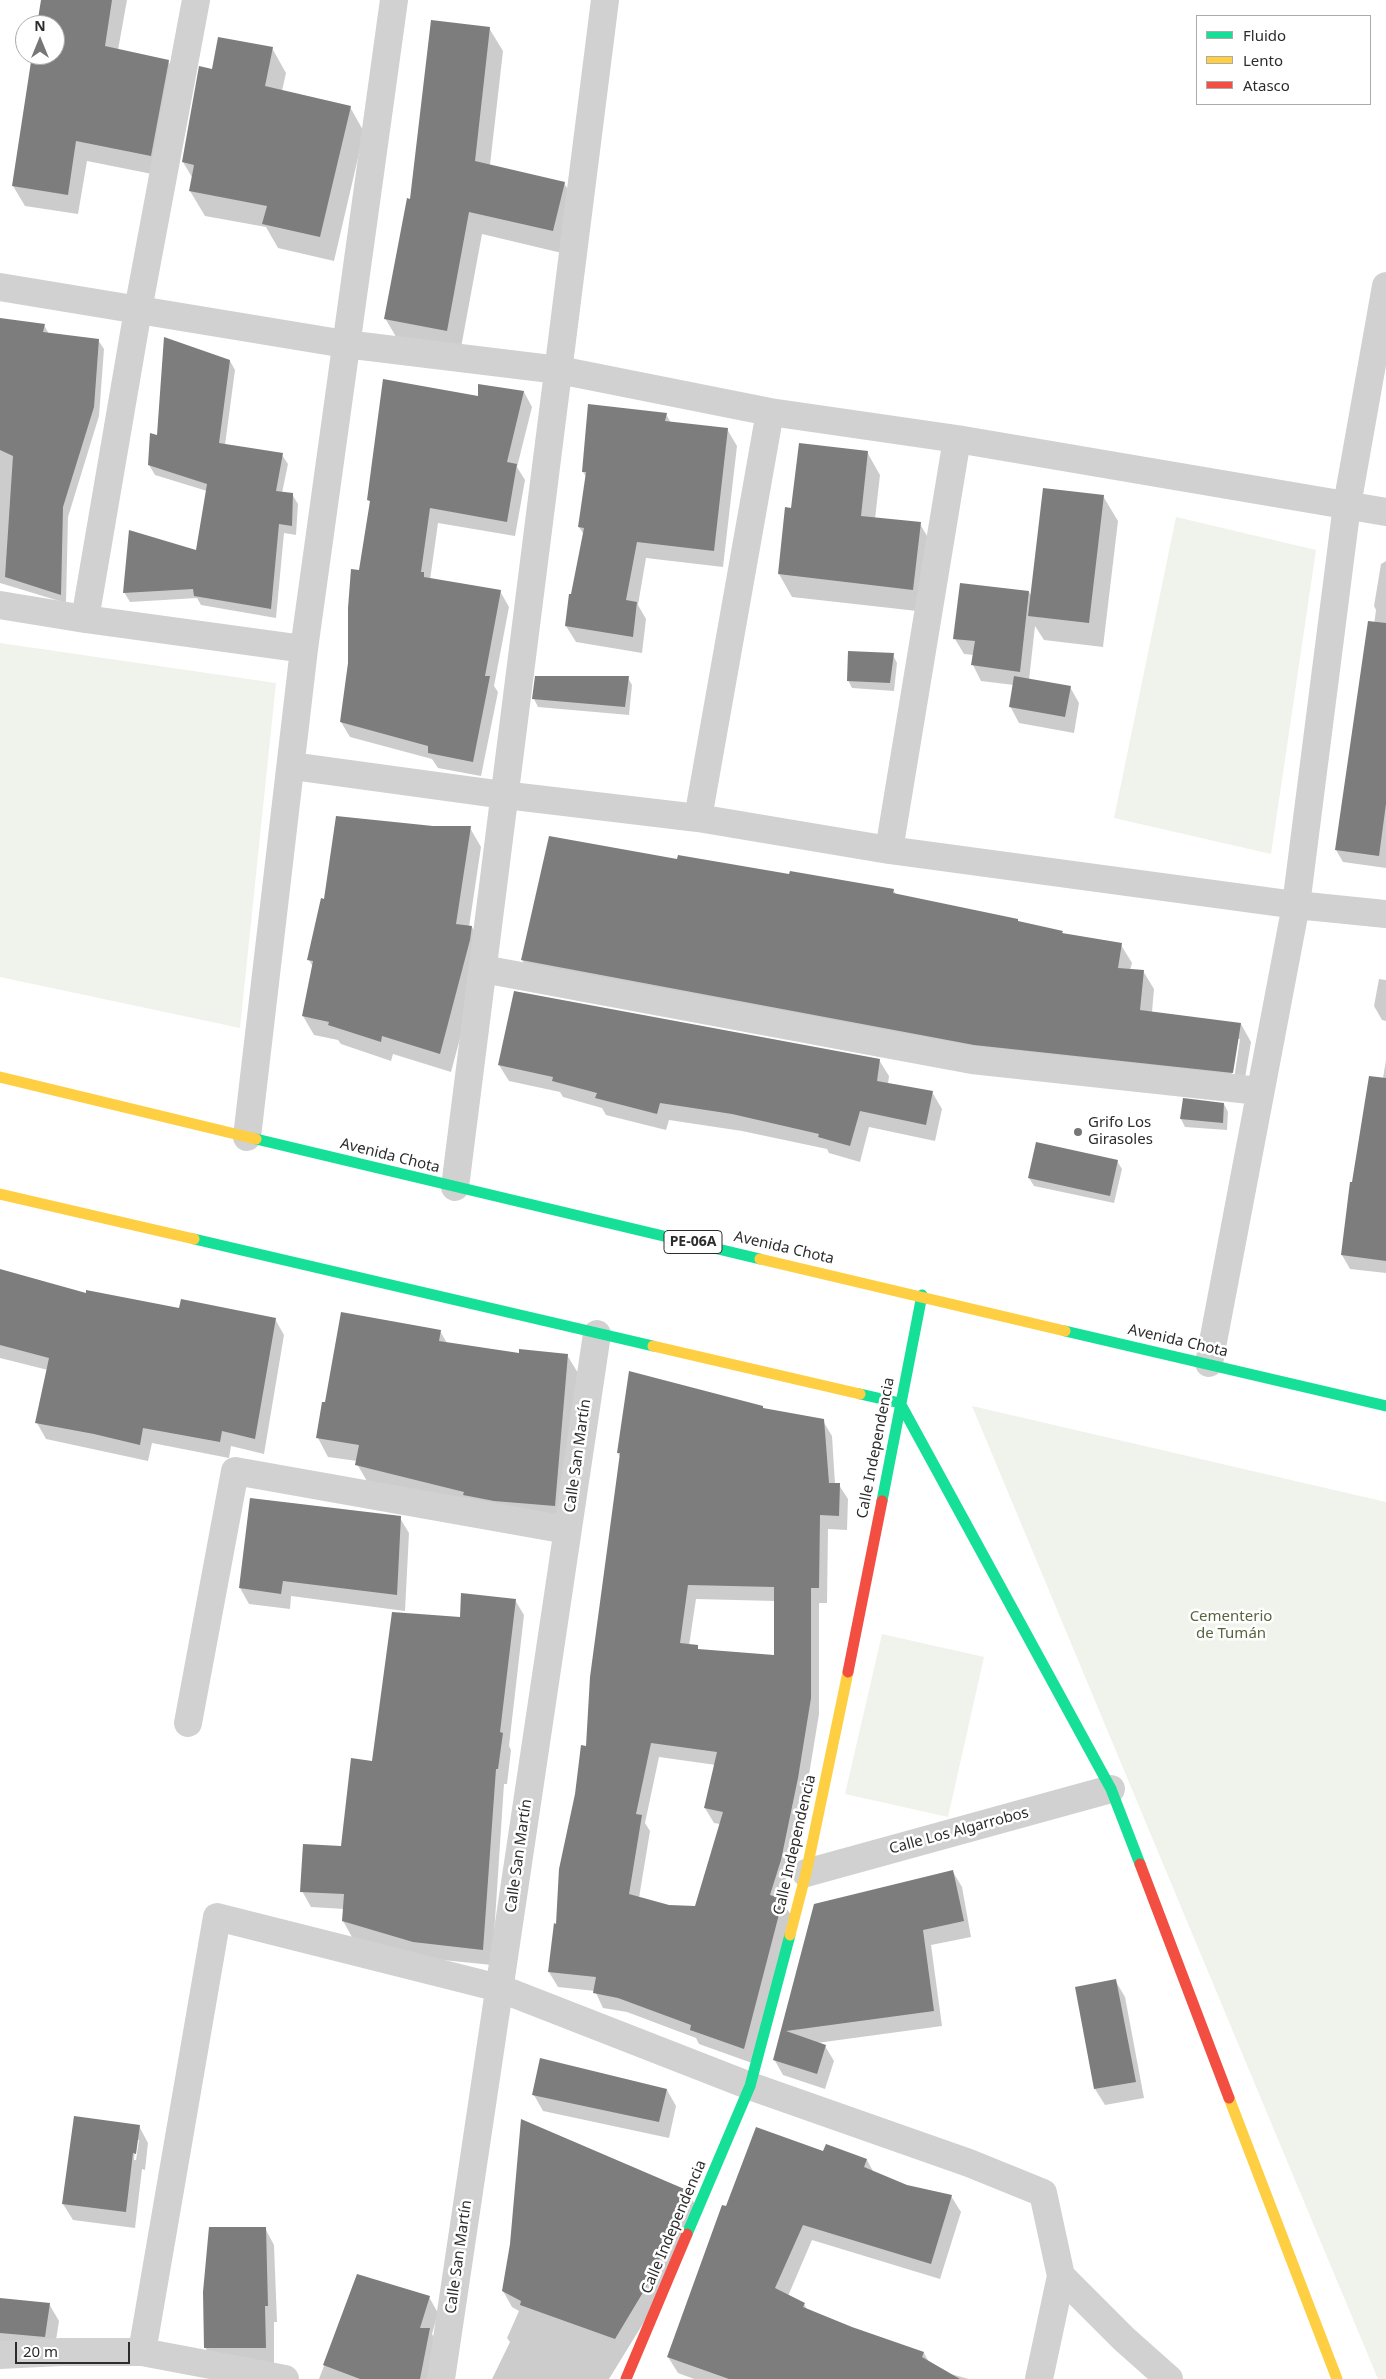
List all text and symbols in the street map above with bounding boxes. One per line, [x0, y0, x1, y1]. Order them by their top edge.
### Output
north arrow [15, 15, 65, 65]
legend [1196, 15, 1371, 105]
text: N [34, 16, 46, 35]
text: Fluido [1243, 25, 1286, 45]
text: Lento [1243, 50, 1283, 70]
text: Atasco [1243, 75, 1290, 95]
place label: Grifo Los Girasoles [1088, 1114, 1153, 1149]
marker: Grifo Los Girasoles [1072, 1126, 1084, 1138]
street label: Avenida Chota [338, 1135, 442, 1177]
street label: Avenida Chota [732, 1228, 836, 1268]
road number: PE-06A [664, 1230, 722, 1254]
street label: Avenida Chota [1126, 1321, 1230, 1361]
street label: Calle Independencia [853, 1376, 899, 1520]
street label: Calle San Martín [561, 1398, 595, 1514]
park label: Cementerio de Tumán [1190, 1608, 1272, 1643]
street label: Calle Independencia [770, 1773, 820, 1917]
street label: Calle San Martín [502, 1798, 536, 1914]
street label: Calle Los Algarrobos [887, 1804, 1031, 1858]
street label: Calle Independencia [638, 2157, 710, 2297]
street label: Calle San Martín [442, 2199, 476, 2315]
scale bar [18, 2332, 132, 2364]
text: 20 m [23, 2341, 58, 2361]

